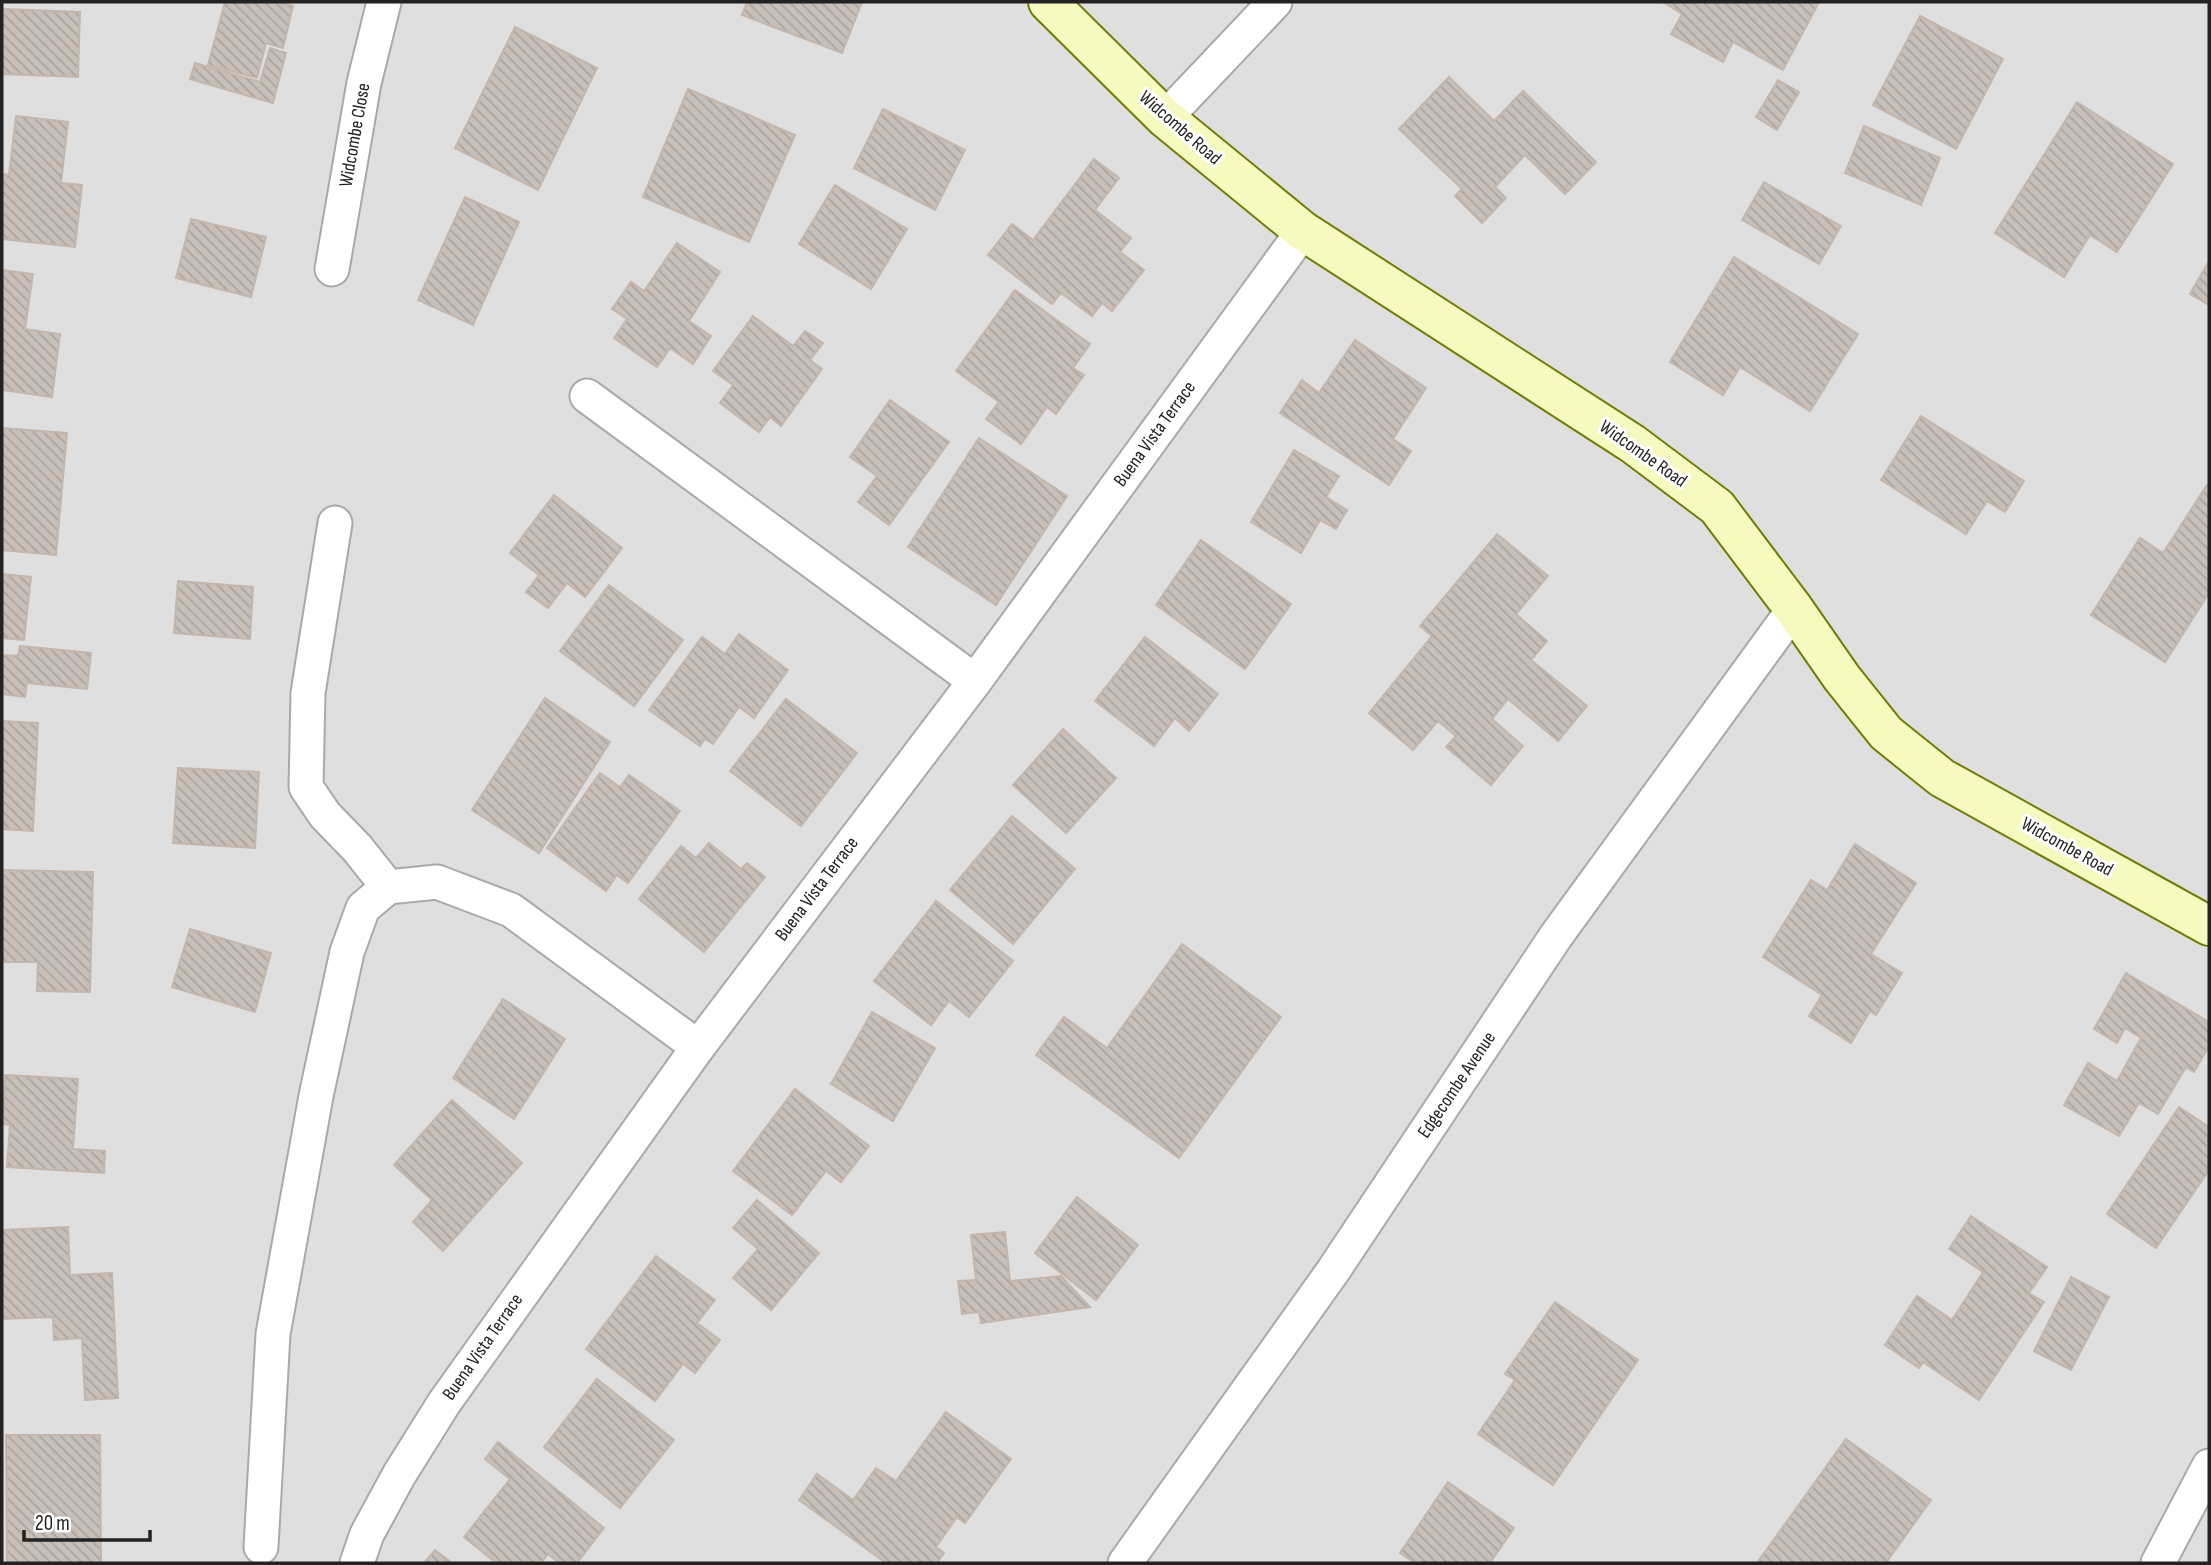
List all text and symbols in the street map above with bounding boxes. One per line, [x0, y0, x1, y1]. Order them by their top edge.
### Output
street label: Widcombe Close [335, 81, 375, 189]
street label: Widcombe Road [1134, 86, 1226, 170]
street label: Buena Vista Terrace [1109, 377, 1201, 491]
street label: Widcombe Road [1595, 415, 1691, 493]
street label: Widcombe Road [2017, 812, 2117, 882]
street label: Buena Vista Terrace [770, 832, 864, 946]
street label: Edgecombe Avenue [1413, 1027, 1501, 1143]
street label: Buena Vista Terrace [438, 1289, 528, 1405]
scale bar [24, 1498, 150, 1542]
text: 20 m [35, 1511, 70, 1536]

